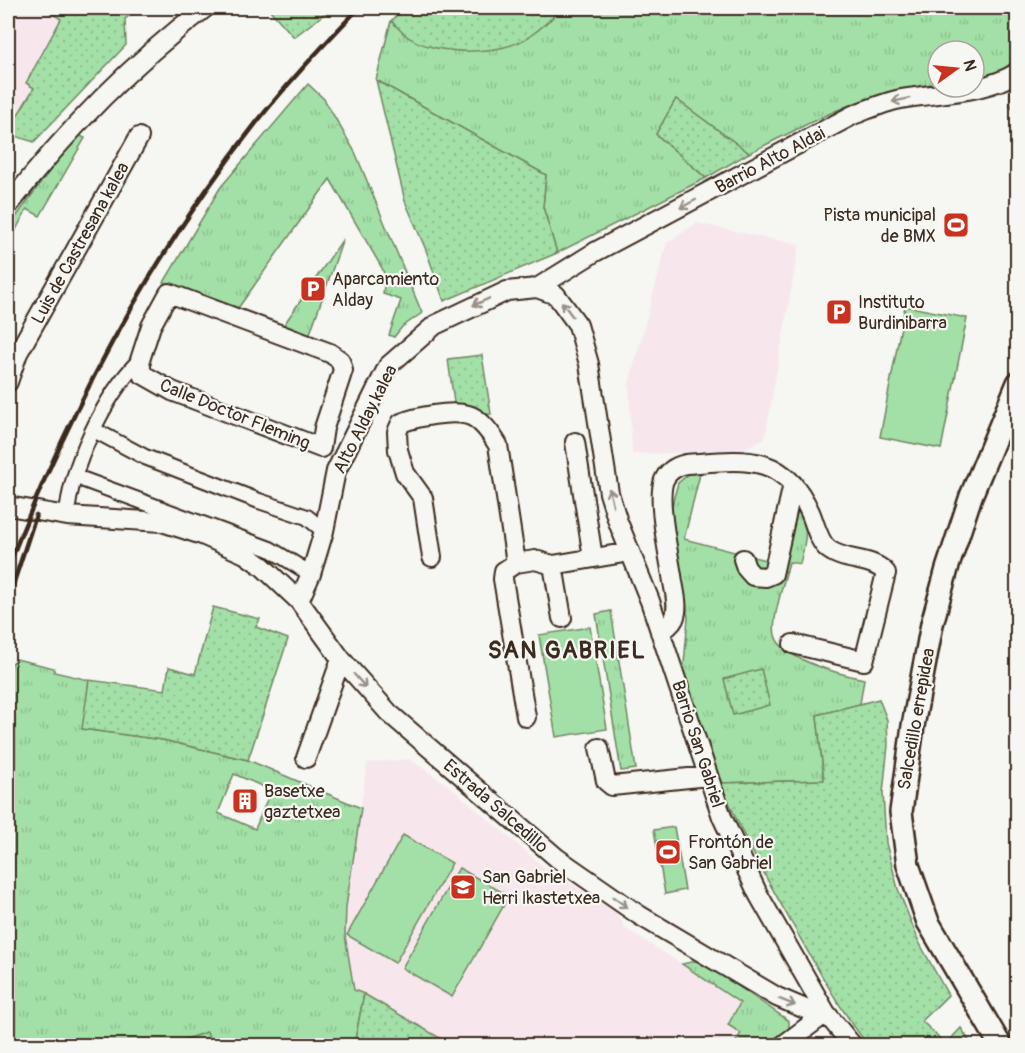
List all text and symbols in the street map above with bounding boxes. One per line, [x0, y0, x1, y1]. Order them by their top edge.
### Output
north arrow [926, 39, 986, 99]
text: N [958, 58, 981, 73]
one-way arrow [891, 95, 911, 106]
street label: Barrio Alto Aldai [711, 122, 829, 199]
street label: Luis de Castresana kalea [26, 158, 135, 328]
one-way arrow [680, 199, 698, 210]
place label: Pista municipal de BMX [823, 204, 936, 248]
sports icon: Pista municipal de BMX [941, 210, 971, 240]
place label: Aparcamiento Alday [332, 268, 439, 312]
parking icon: Aparcamiento Alday [298, 274, 328, 304]
place label: Instituto Burdinibarra [858, 291, 947, 335]
one-way arrow [473, 297, 491, 308]
parking icon: Instituto Burdinibarra [824, 297, 854, 327]
one-way arrow [561, 302, 574, 318]
street label: Alto Alday kalea [328, 361, 403, 477]
street label: Calle Doctor Fleming [156, 374, 313, 455]
one-way arrow [604, 488, 616, 507]
district label: SAN GABRIEL [488, 636, 646, 665]
street label: Salcedillo errepidea [893, 646, 940, 792]
one-way arrow [353, 673, 367, 688]
street label: Barrio San Gabriel [666, 678, 729, 811]
street label: Estrada Salcedillo [438, 754, 553, 859]
place label: Basetxe gaztetxea [264, 780, 340, 824]
building icon: Basetxe gaztetxea [230, 786, 260, 816]
place label: Frontón de San Gabriel [688, 831, 774, 875]
sports icon: Frontón de San Gabriel [653, 837, 683, 867]
place label: San Gabriel Herri Ikastetxea [482, 866, 600, 910]
school or university icon: San Gabriel Herri Ikastetxea [448, 872, 478, 902]
one-way arrow [611, 896, 627, 908]
one-way arrow [777, 997, 796, 1008]

